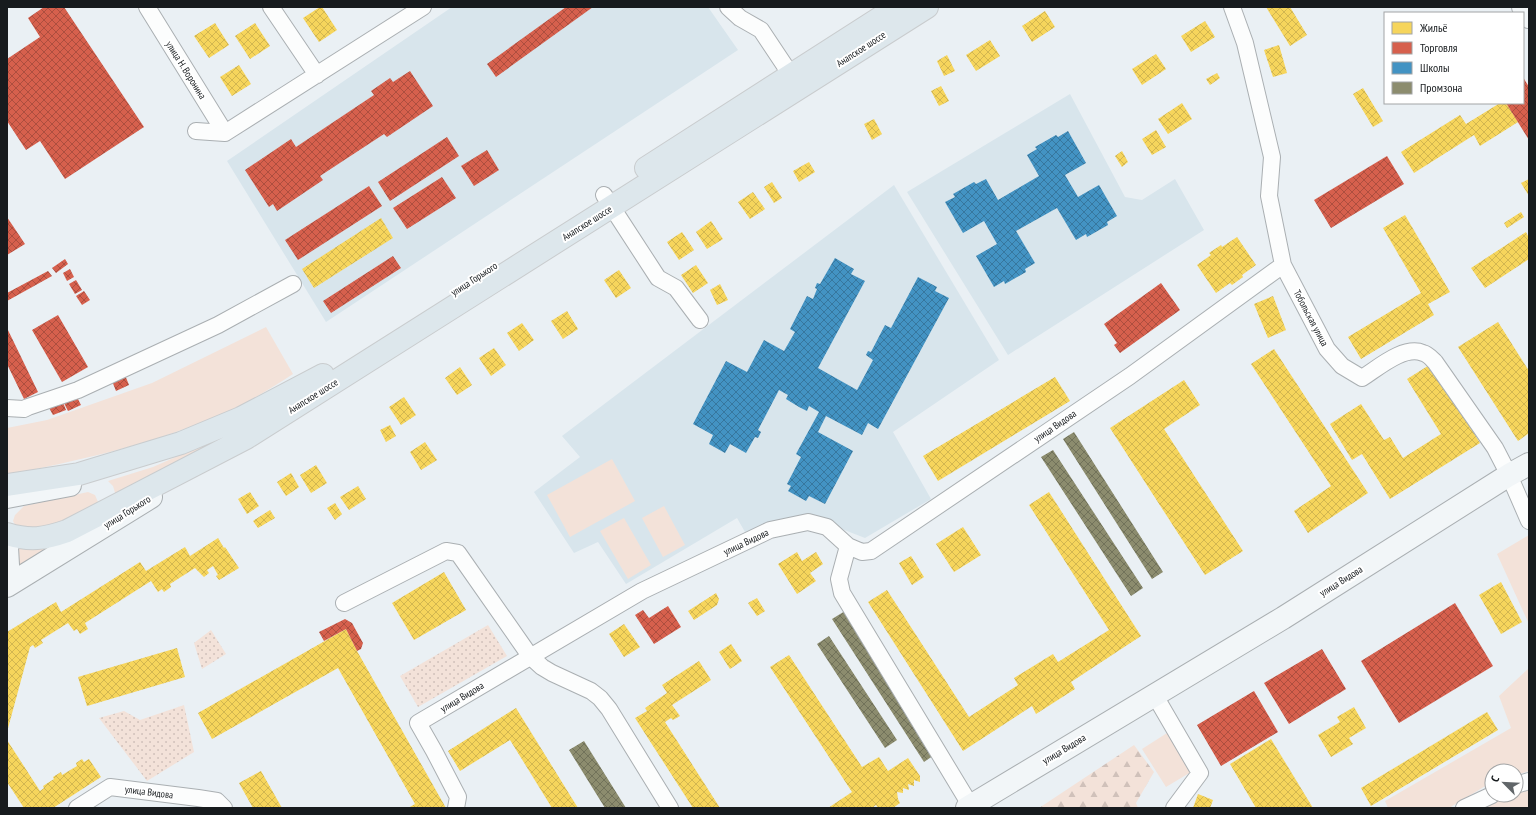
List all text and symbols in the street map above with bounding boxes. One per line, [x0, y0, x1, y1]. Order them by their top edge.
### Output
legend [1384, 12, 1524, 104]
text: Жильё [1419, 20, 1447, 35]
street label: Анапское шоссе [834, 28, 888, 70]
street label: улица Н. Воронина [163, 39, 209, 101]
text: Торговля [1420, 40, 1458, 55]
text: Школы [1420, 60, 1449, 75]
text: Промзона [1420, 80, 1463, 95]
street label: Анапское шоссе [560, 203, 614, 243]
street label: улица Горького [448, 259, 500, 299]
street label: Тобольская улица [1291, 288, 1331, 348]
street label: Анапское шоссе [286, 376, 340, 416]
street label: улица Видова [1031, 407, 1079, 445]
street label: улица Горького [101, 492, 153, 532]
street label: улица Видова [721, 526, 771, 558]
street label: улица Видова [1317, 563, 1365, 599]
street label: улица Видова [438, 679, 486, 715]
street label: улица Видова [1040, 731, 1088, 767]
north arrow [1484, 763, 1524, 803]
text: С [1487, 774, 1502, 784]
street label: улица Видова [124, 783, 174, 801]

